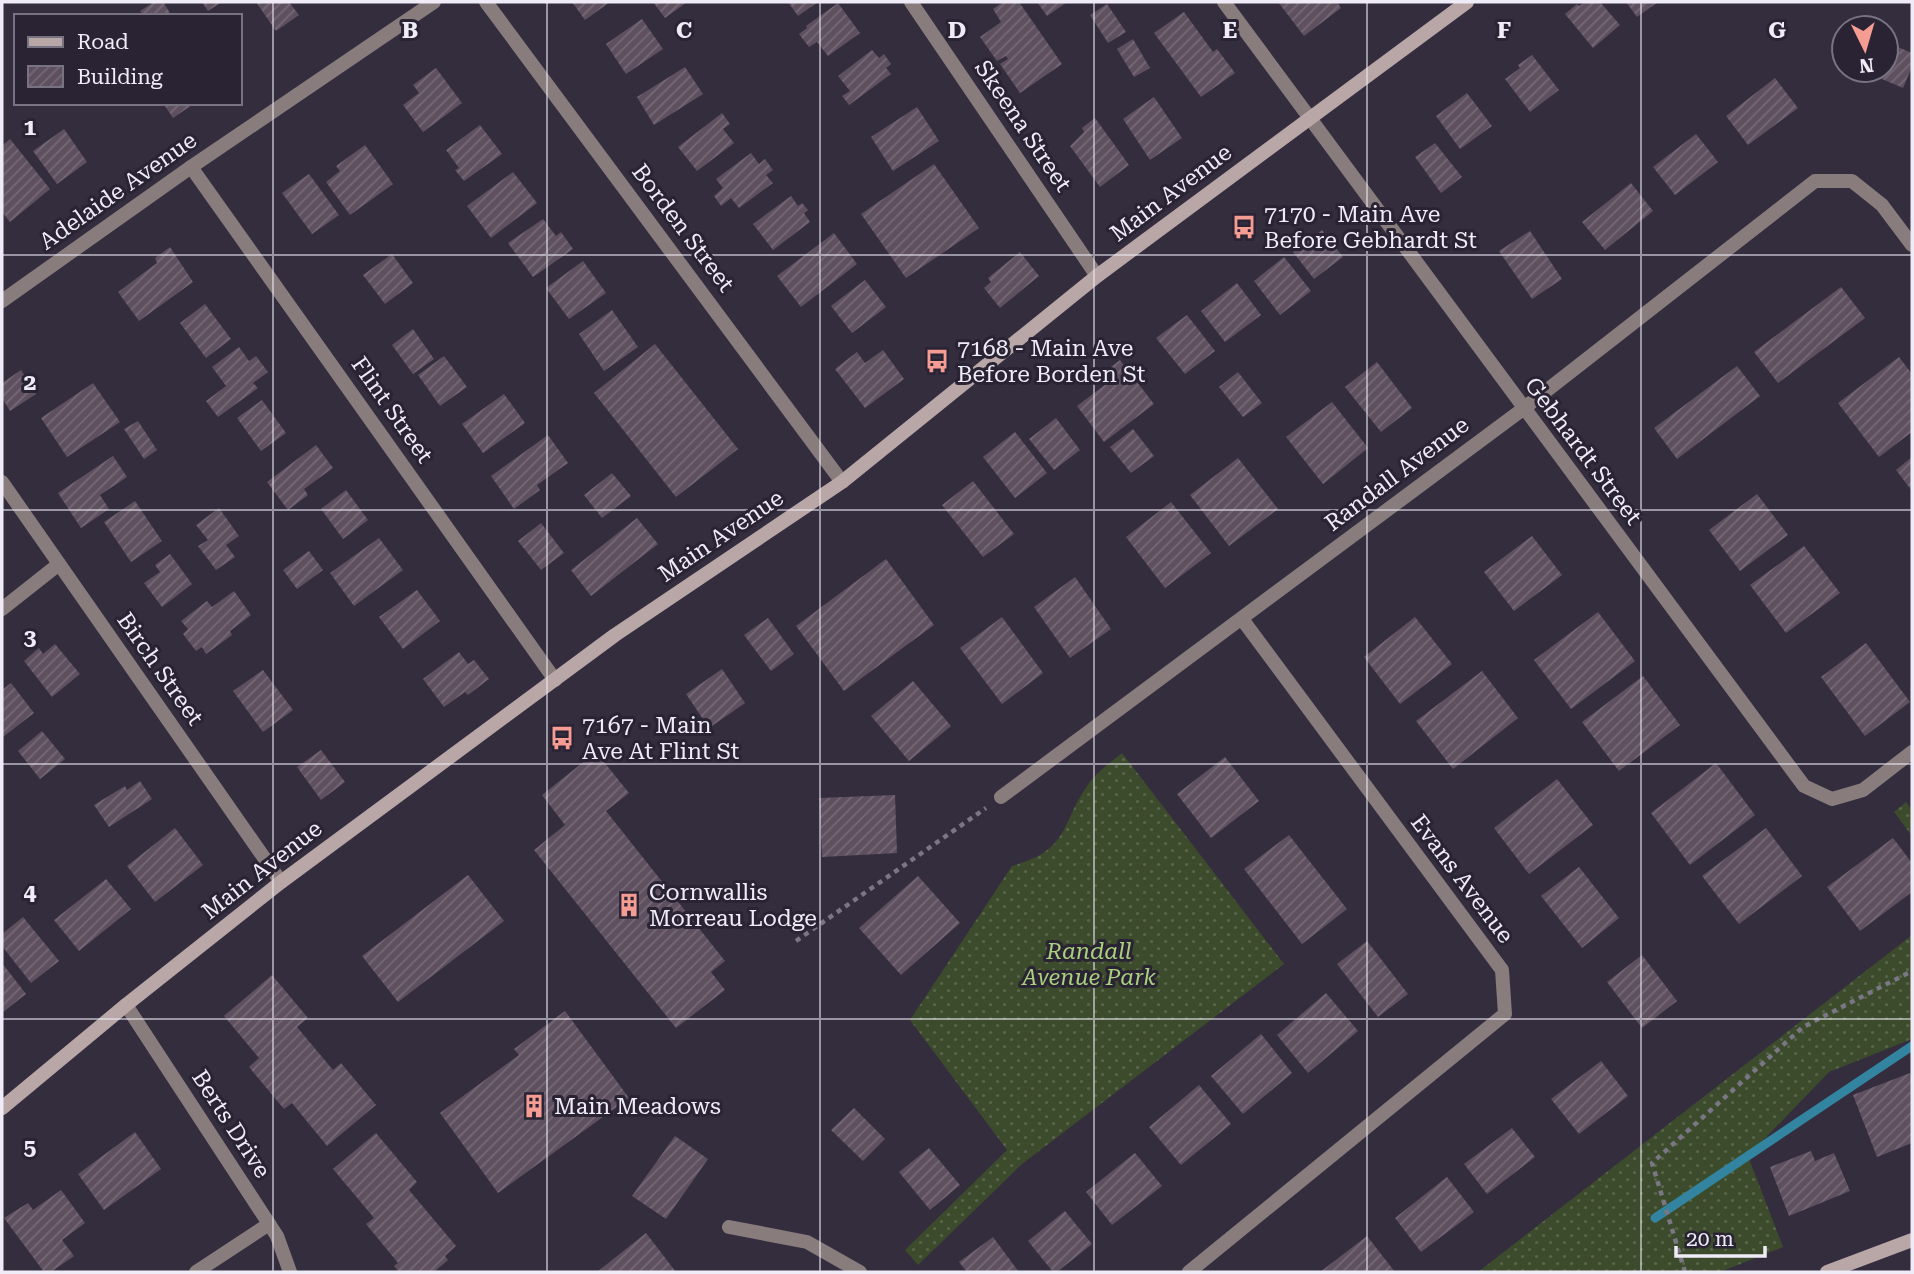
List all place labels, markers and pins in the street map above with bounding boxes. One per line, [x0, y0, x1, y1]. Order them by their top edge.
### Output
place label: 7170 - Main Ave Before Gebhardt St [1264, 201, 1477, 254]
bus stop icon: 7170 - Main Ave Before Gebhardt St [1230, 213, 1258, 241]
place label: 7168 - Main Ave Before Borden St [957, 335, 1146, 388]
bus stop icon: 7168 - Main Ave Before Borden St [923, 347, 951, 375]
place label: 7167 - Main Ave At Flint St [582, 712, 740, 765]
bus stop icon: 7167 - Main Ave At Flint St [548, 724, 576, 752]
place label: Cornwallis Morreau Lodge [649, 879, 817, 932]
building icon: Cornwallis Morreau Lodge [615, 891, 643, 919]
building icon: Main Meadows [520, 1092, 548, 1120]
place label: Main Meadows [554, 1093, 721, 1120]

